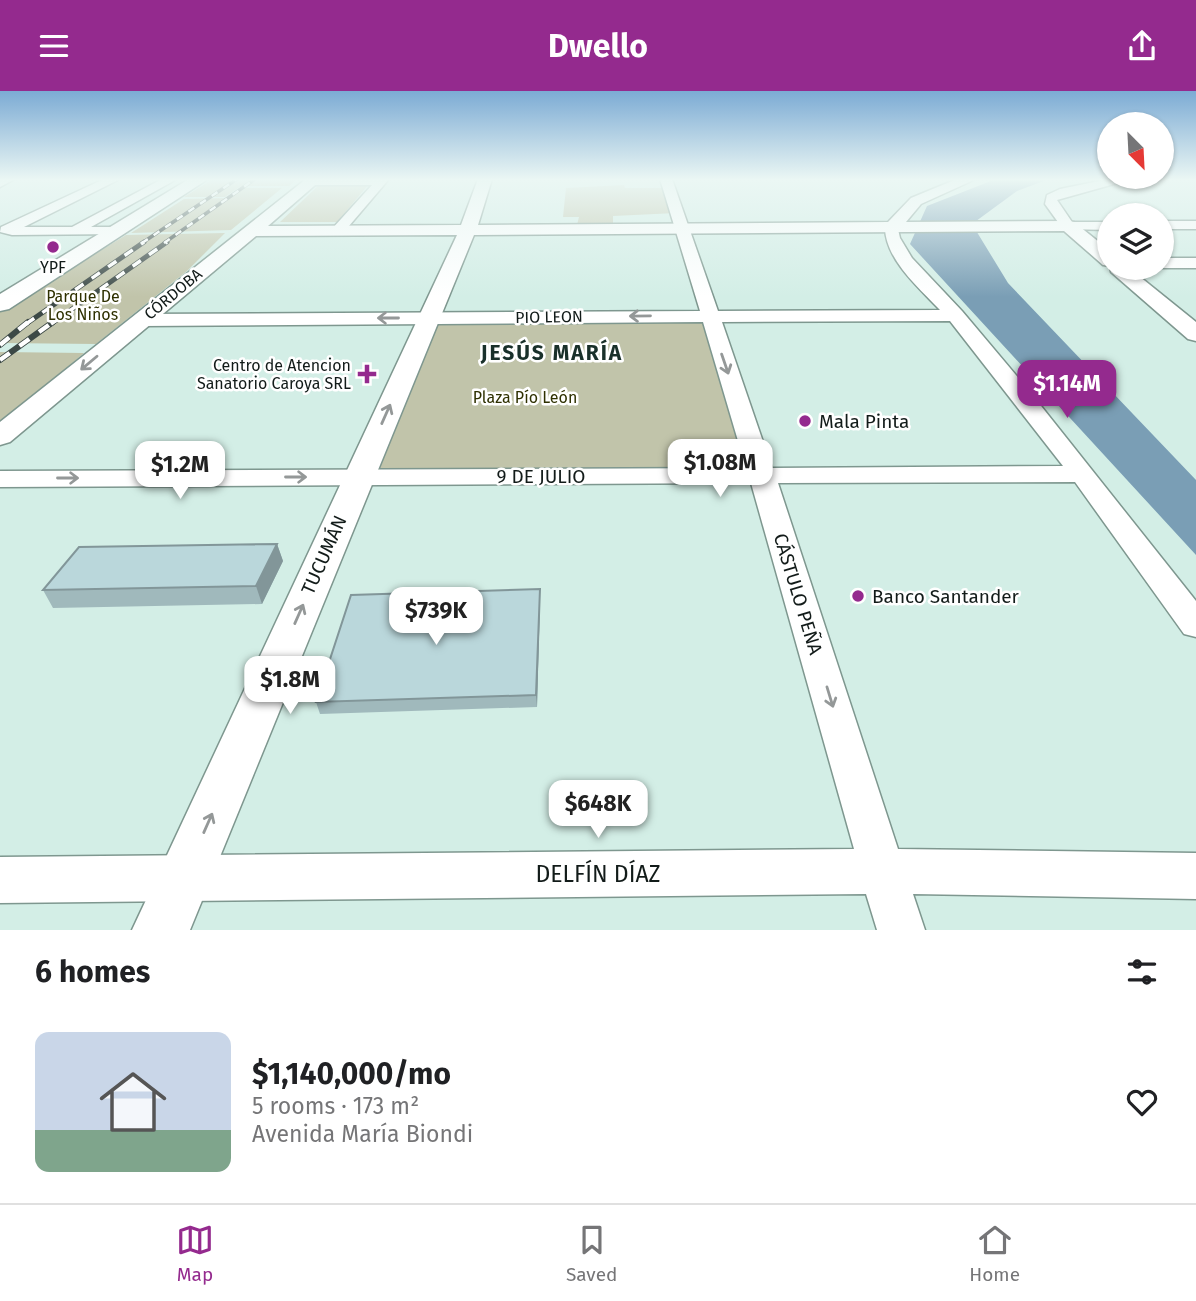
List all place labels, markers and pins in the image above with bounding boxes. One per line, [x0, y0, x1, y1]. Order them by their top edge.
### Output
marker: YPF [45, 239, 61, 255]
place label: YPF [40, 258, 66, 277]
place label: Centro de Atencion Sanatorio Caroya SRL [197, 356, 351, 393]
pin: $1.14M [1010, 361, 1124, 420]
marker: Centro de Atencion Sanatorio Caroya SRL [357, 364, 377, 384]
place label: Mala Pinta [819, 410, 909, 433]
marker: Mala Pinta [797, 413, 813, 429]
pin: $1.08M [663, 439, 777, 499]
pin: $1.2M [131, 441, 229, 501]
place label: Banco Santander [872, 585, 1020, 608]
pin: $739K [387, 587, 485, 647]
marker: Banco Santander [850, 588, 866, 604]
pin: $1.8M [241, 657, 339, 716]
pin: $648K [549, 781, 647, 840]

